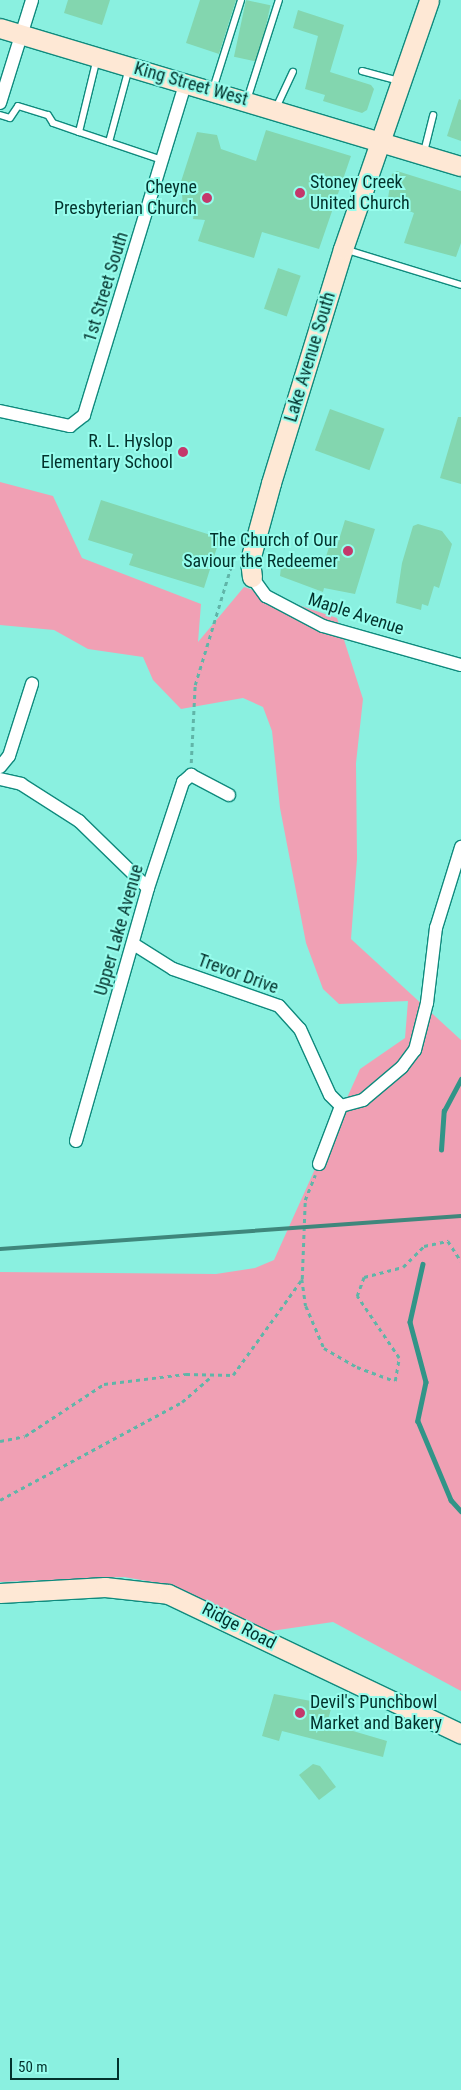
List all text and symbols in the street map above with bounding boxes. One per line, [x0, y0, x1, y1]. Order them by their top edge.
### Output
street label: King Street West [132, 57, 250, 111]
place label: Stoney Creek United Church [310, 172, 410, 214]
place label: Cheyne Presbyterian Church [54, 177, 197, 220]
marker: Stoney Creek United Church [294, 187, 306, 199]
marker: Cheyne Presbyterian Church [201, 192, 213, 204]
street label: 1st Street South [79, 229, 133, 345]
street label: Lake Avenue South [280, 289, 340, 425]
place label: R. L. Hyslop Elementary School [41, 431, 173, 474]
marker: R. L. Hyslop Elementary School [177, 446, 189, 458]
place label: The Church of Our Saviour the Redeemer [183, 530, 338, 572]
marker: The Church of Our Saviour the Redeemer [342, 545, 354, 557]
street label: Maple Avenue [305, 588, 407, 640]
street label: Upper Lake Avenue [90, 862, 148, 998]
street label: Trevor Drive [195, 949, 281, 999]
street label: Ridge Road [198, 1598, 280, 1654]
place label: Devil's Punchbowl Market and Bakery [310, 1692, 442, 1735]
marker: Devil's Punchbowl Market and Bakery [294, 1707, 306, 1719]
scale bar [12, 2048, 121, 2080]
text: 50 m [18, 2058, 48, 2076]

